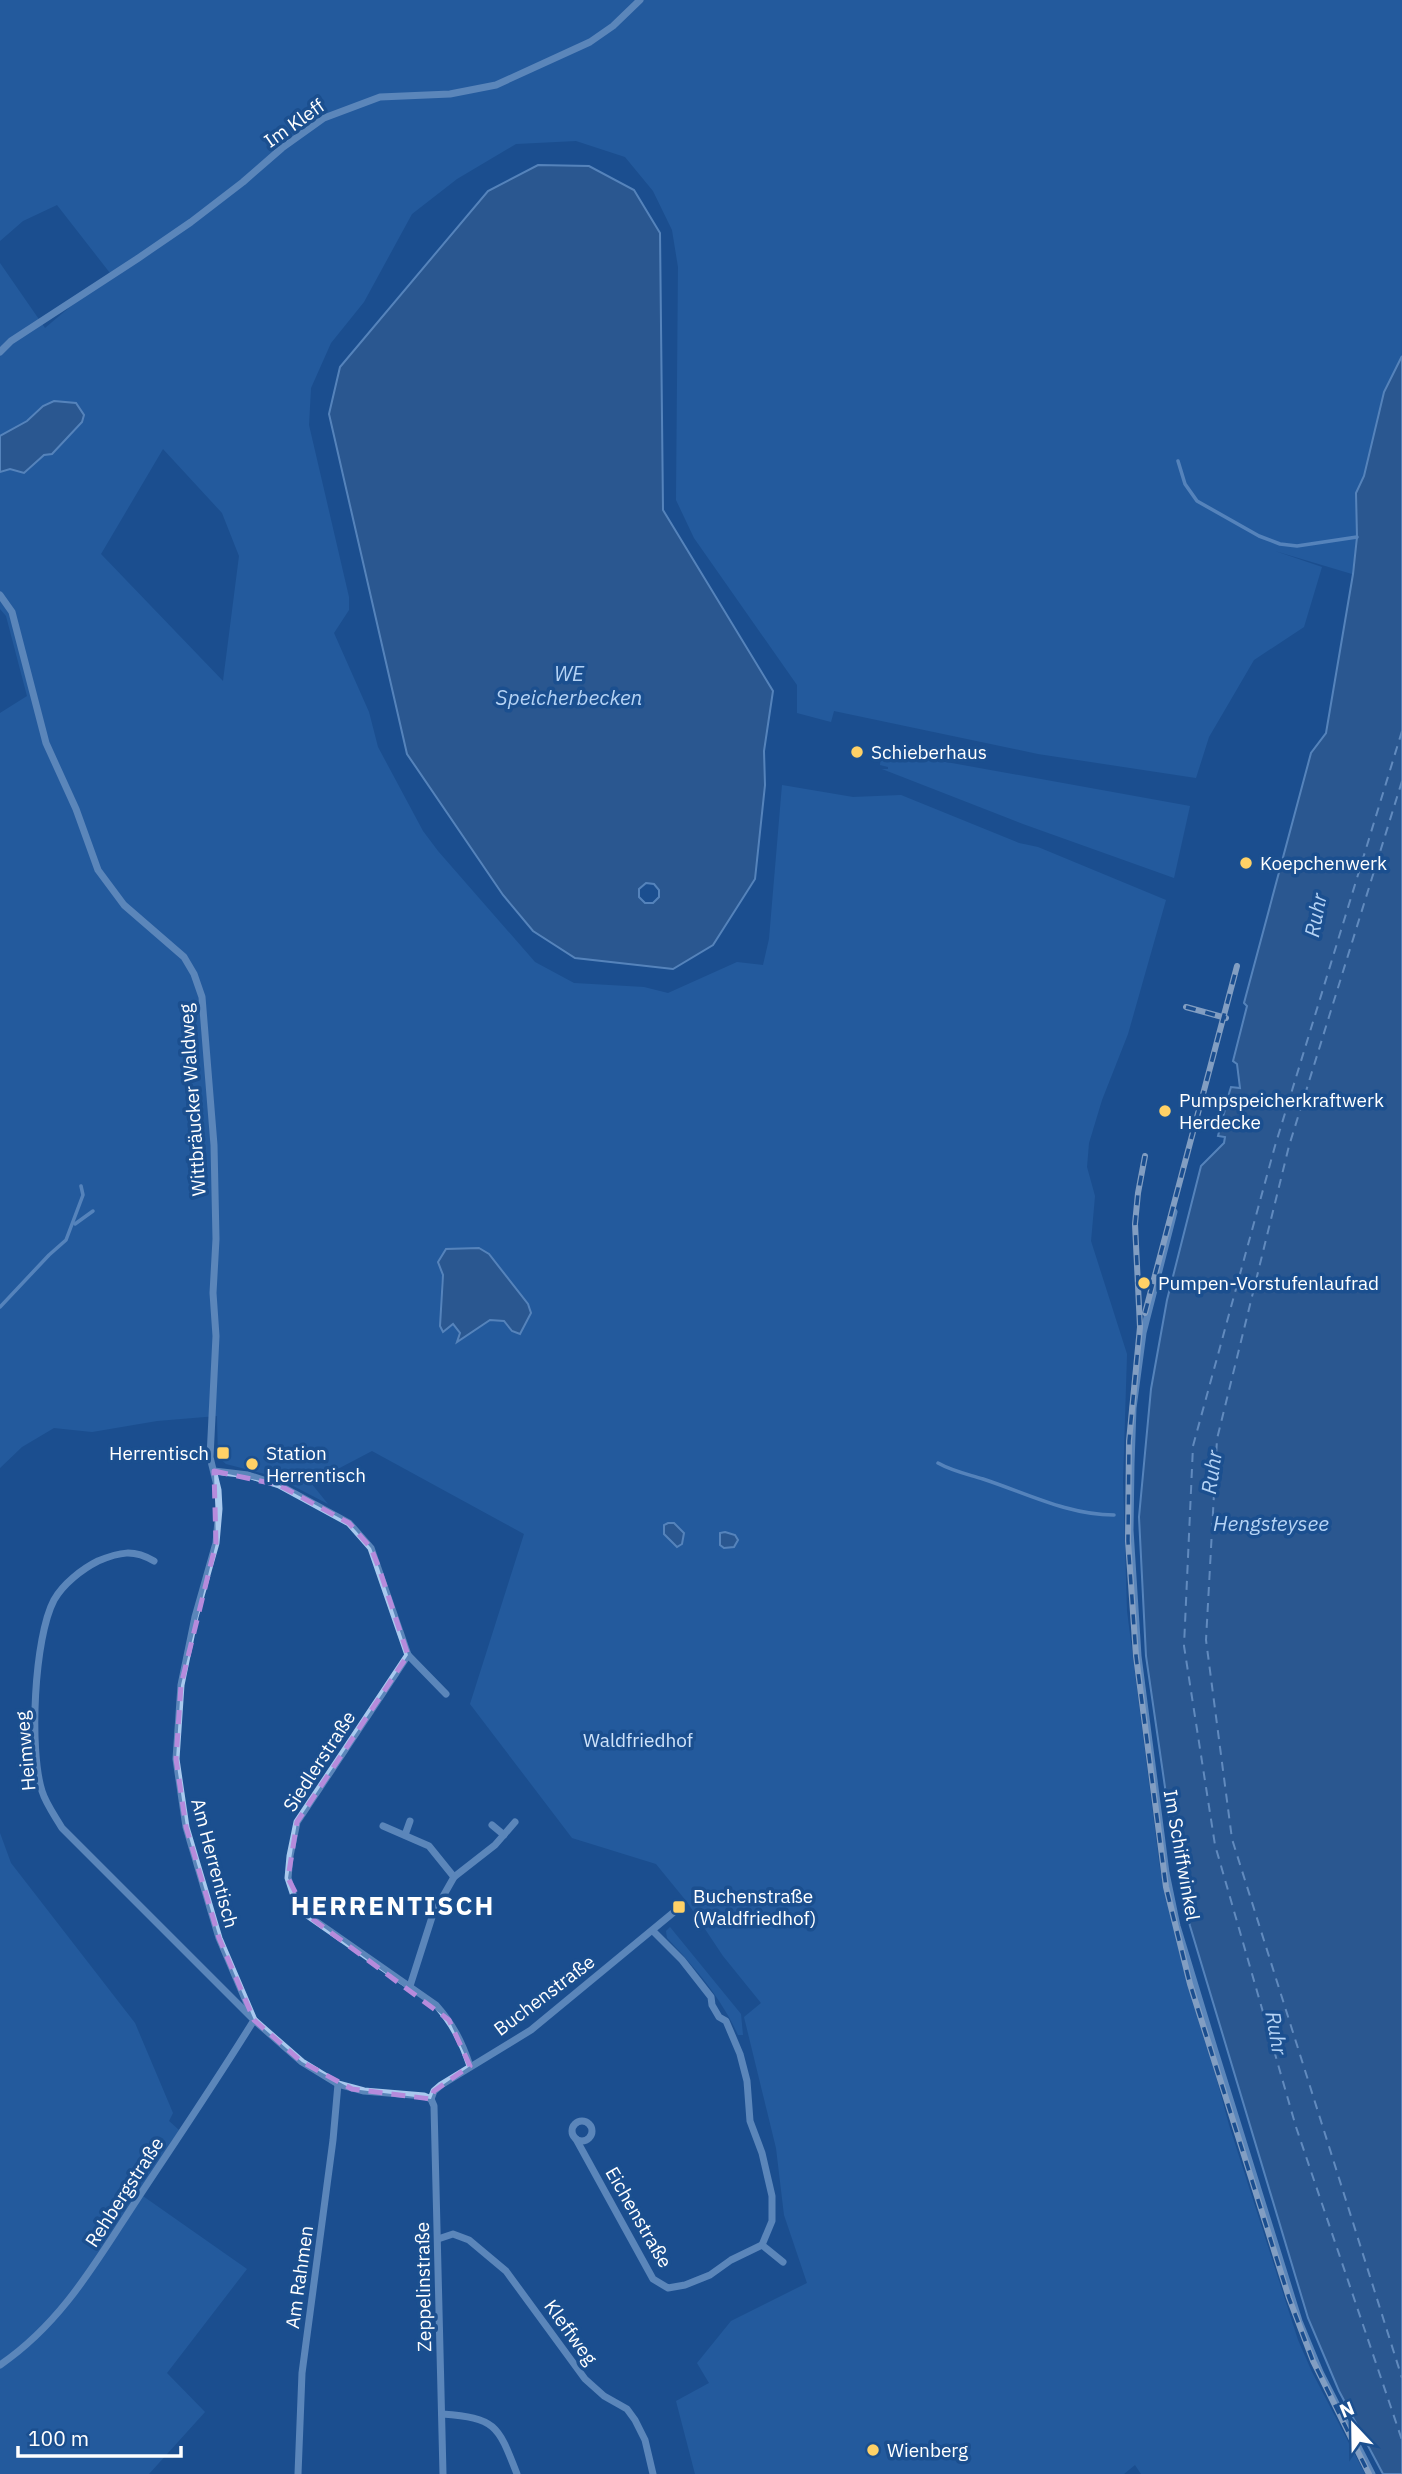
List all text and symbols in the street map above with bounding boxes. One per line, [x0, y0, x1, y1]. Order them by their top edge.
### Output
street label: Im Kleff [259, 93, 329, 153]
water label: WE Speicherbecken [496, 659, 642, 711]
place label: Schieberhaus [871, 740, 987, 764]
marker: Schieberhaus [849, 744, 865, 760]
place label: Koepchenwerk [1260, 851, 1387, 875]
marker: Koepchenwerk [1238, 855, 1254, 871]
water label: Ruhr [1297, 889, 1333, 939]
street label: Wittbräucker Waldweg [173, 1003, 211, 1197]
place label: Pumpspeicherkraftwerk Herdecke [1179, 1088, 1384, 1134]
marker: Pumpspeicherkraftwerk Herdecke [1157, 1103, 1173, 1119]
place label: Pumpen-Vorstufenlaufrad [1158, 1271, 1379, 1295]
marker: Pumpen-Vorstufenlaufrad [1136, 1275, 1152, 1291]
place label: Herrentisch [109, 1441, 209, 1465]
place label: Station Herrentisch [266, 1441, 366, 1487]
marker: Herrentisch [215, 1445, 231, 1461]
water label: Ruhr [1194, 1447, 1228, 1496]
marker: Station Herrentisch [244, 1456, 260, 1472]
water label: Hengsteysee [1213, 1509, 1329, 1537]
street label: Siedlerstraße [278, 1706, 360, 1816]
street label: Heimweg [10, 1710, 40, 1792]
park label: Waldfriedhof [583, 1728, 693, 1752]
street label: Im Schiffwinkel [1159, 1788, 1205, 1922]
street label: Am Herrentisch [186, 1796, 244, 1930]
place label: Buchenstraße (Waldfriedhof) [693, 1884, 816, 1930]
district label: HERRENTISCH [291, 1888, 495, 1922]
marker: Buchenstraße (Waldfriedhof) [671, 1899, 687, 1915]
street label: Buchenstraße [489, 1949, 599, 2041]
water label: Ruhr [1259, 2009, 1295, 2058]
street label: Rehbergstraße [79, 2132, 169, 2252]
street label: Eichenstraße [600, 2162, 678, 2272]
street label: Zeppelinstraße [410, 2222, 436, 2352]
street label: Am Rahmen [280, 2224, 318, 2330]
street label: Kleffweg [539, 2295, 603, 2369]
north arrow [1318, 2390, 1388, 2460]
text: N [1336, 2396, 1358, 2423]
scale bar [18, 2414, 180, 2458]
text: 100 m [28, 2424, 89, 2452]
place label: Wienberg [887, 2438, 968, 2462]
marker: Wienberg [865, 2442, 881, 2458]

